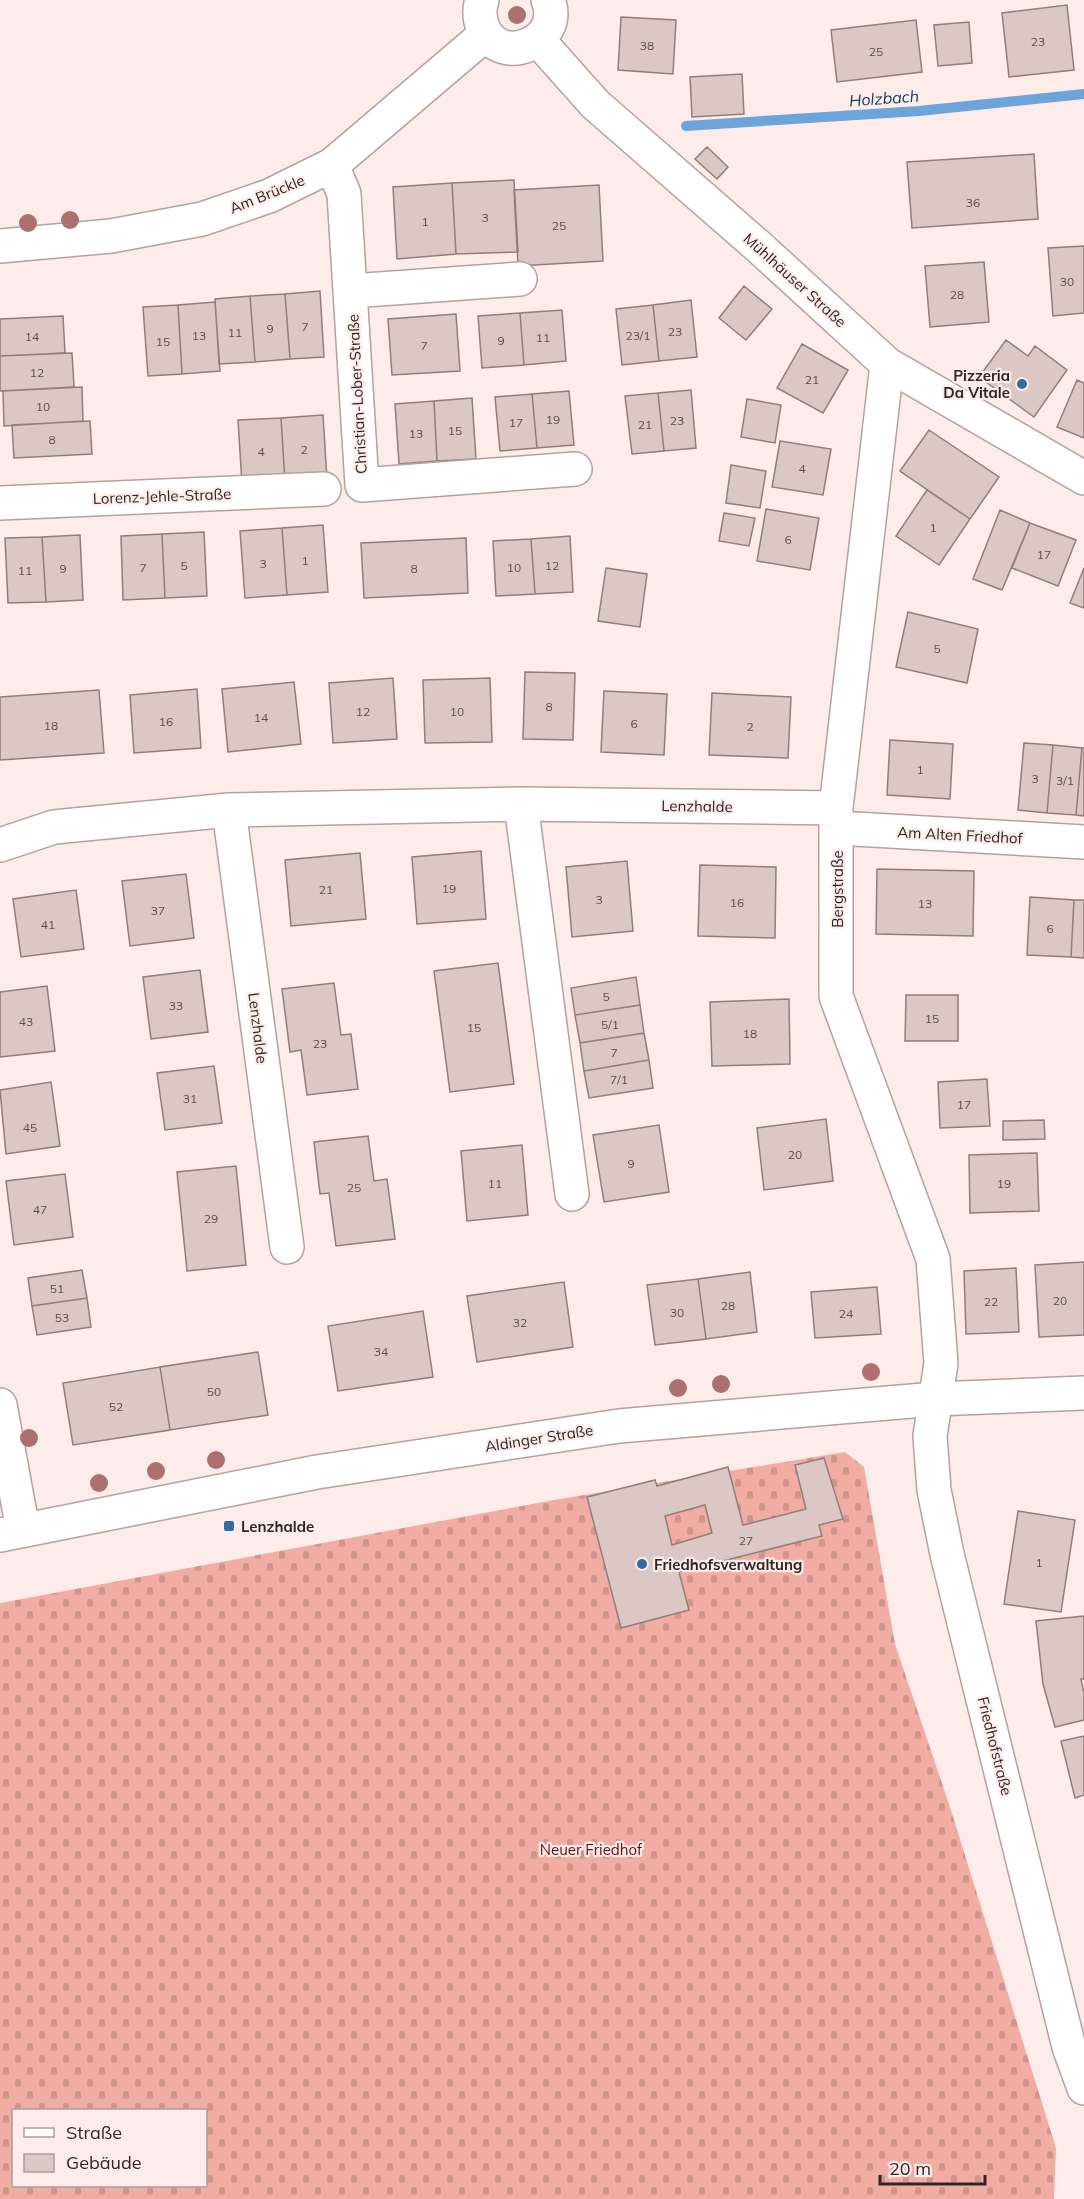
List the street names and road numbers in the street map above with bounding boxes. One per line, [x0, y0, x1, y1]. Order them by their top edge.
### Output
street label: Am Brückle [227, 170, 307, 218]
street label: Mühlhäuser Straße [740, 229, 850, 331]
street label: Christian-Lober-Straße [343, 314, 371, 474]
street label: Lorenz-Jehle-Straße [92, 484, 232, 508]
street label: Lenzhalde [661, 796, 733, 816]
street label: Am Alten Friedhof [897, 822, 1024, 848]
street label: Bergstraße [828, 850, 847, 928]
street label: Lenzhalde [244, 991, 272, 1065]
street label: Aldinger Straße [484, 1420, 594, 1456]
street label: Friedhofstraße [974, 1695, 1016, 1797]

